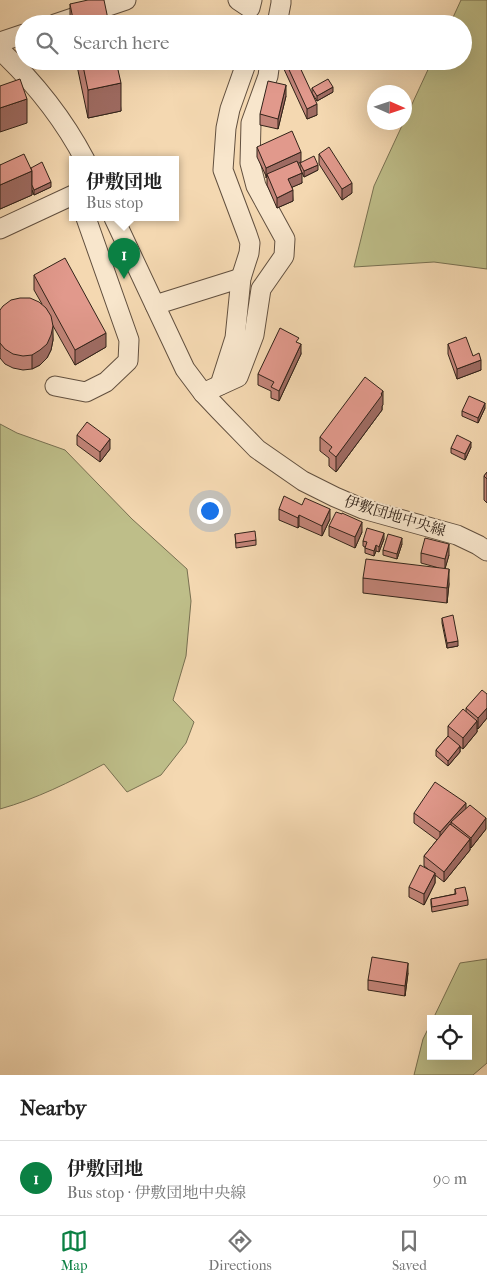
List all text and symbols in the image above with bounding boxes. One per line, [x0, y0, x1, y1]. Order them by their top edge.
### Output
search box [15, 15, 472, 70]
icon: search [33, 29, 61, 57]
text: Search here [73, 32, 169, 54]
north arrow [367, 85, 412, 130]
popup [69, 156, 179, 221]
text: 伊敷団地 [86, 171, 162, 193]
text: Bus stop [86, 193, 143, 212]
pin: 1 [108, 238, 140, 279]
street label: 伊敷団地中央線 [342, 492, 448, 540]
your location [197, 498, 223, 524]
map controls [427, 1015, 472, 1060]
button: locate [427, 1015, 472, 1060]
text: Nearby [20, 1096, 86, 1120]
text: 伊敷団地 [67, 1158, 143, 1180]
text: 1 [33, 1169, 39, 1188]
text: 90 m [433, 1169, 467, 1188]
text: Bus stop · 伊敷団地中央線 [67, 1183, 246, 1202]
tab: Map [60, 1227, 88, 1274]
tab: Directions [209, 1227, 272, 1274]
tab: Saved [392, 1227, 427, 1274]

